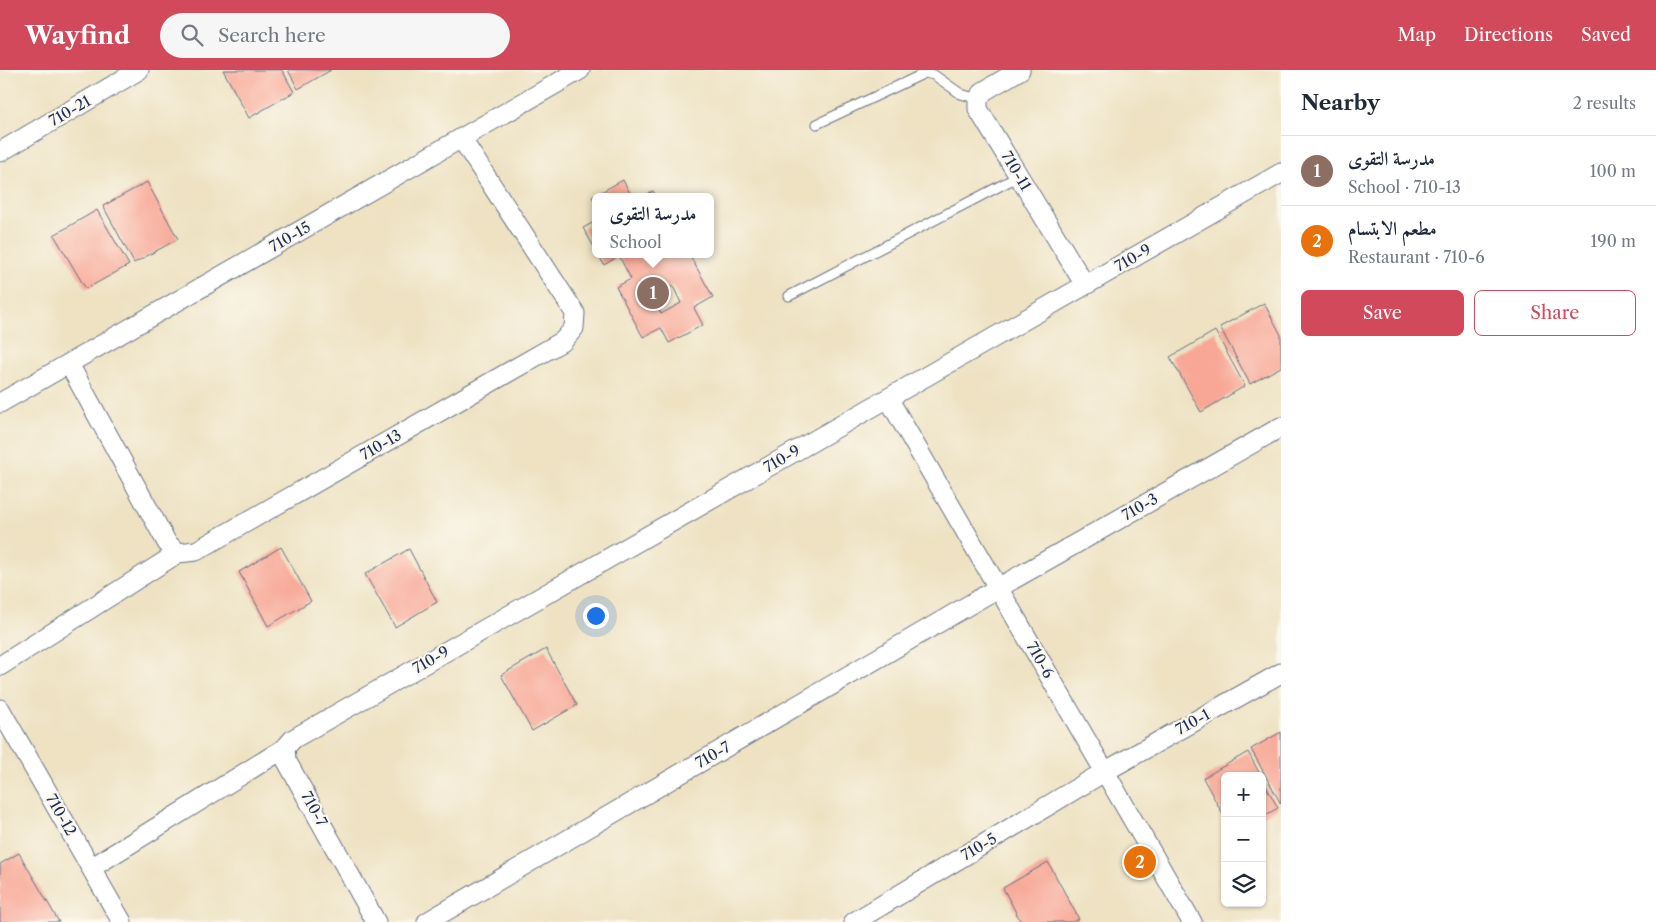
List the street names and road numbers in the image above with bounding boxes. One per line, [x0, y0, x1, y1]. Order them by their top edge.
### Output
street label: 710-21 [46, 91, 95, 130]
street label: 710-11 [997, 148, 1036, 194]
street label: 710-15 [266, 217, 314, 256]
street label: 710-9 [1111, 240, 1154, 276]
street label: 710-13 [357, 425, 405, 464]
street label: 710-9 [760, 441, 803, 477]
street label: 710-3 [1118, 489, 1161, 524]
street label: 710-6 [1022, 638, 1058, 682]
street label: 710-9 [409, 642, 452, 678]
street label: 710-1 [1172, 704, 1214, 739]
street label: 710-7 [692, 737, 734, 772]
street label: 710-7 [297, 788, 332, 830]
street label: 710-12 [42, 791, 81, 839]
street label: 710-5 [957, 829, 1000, 865]

